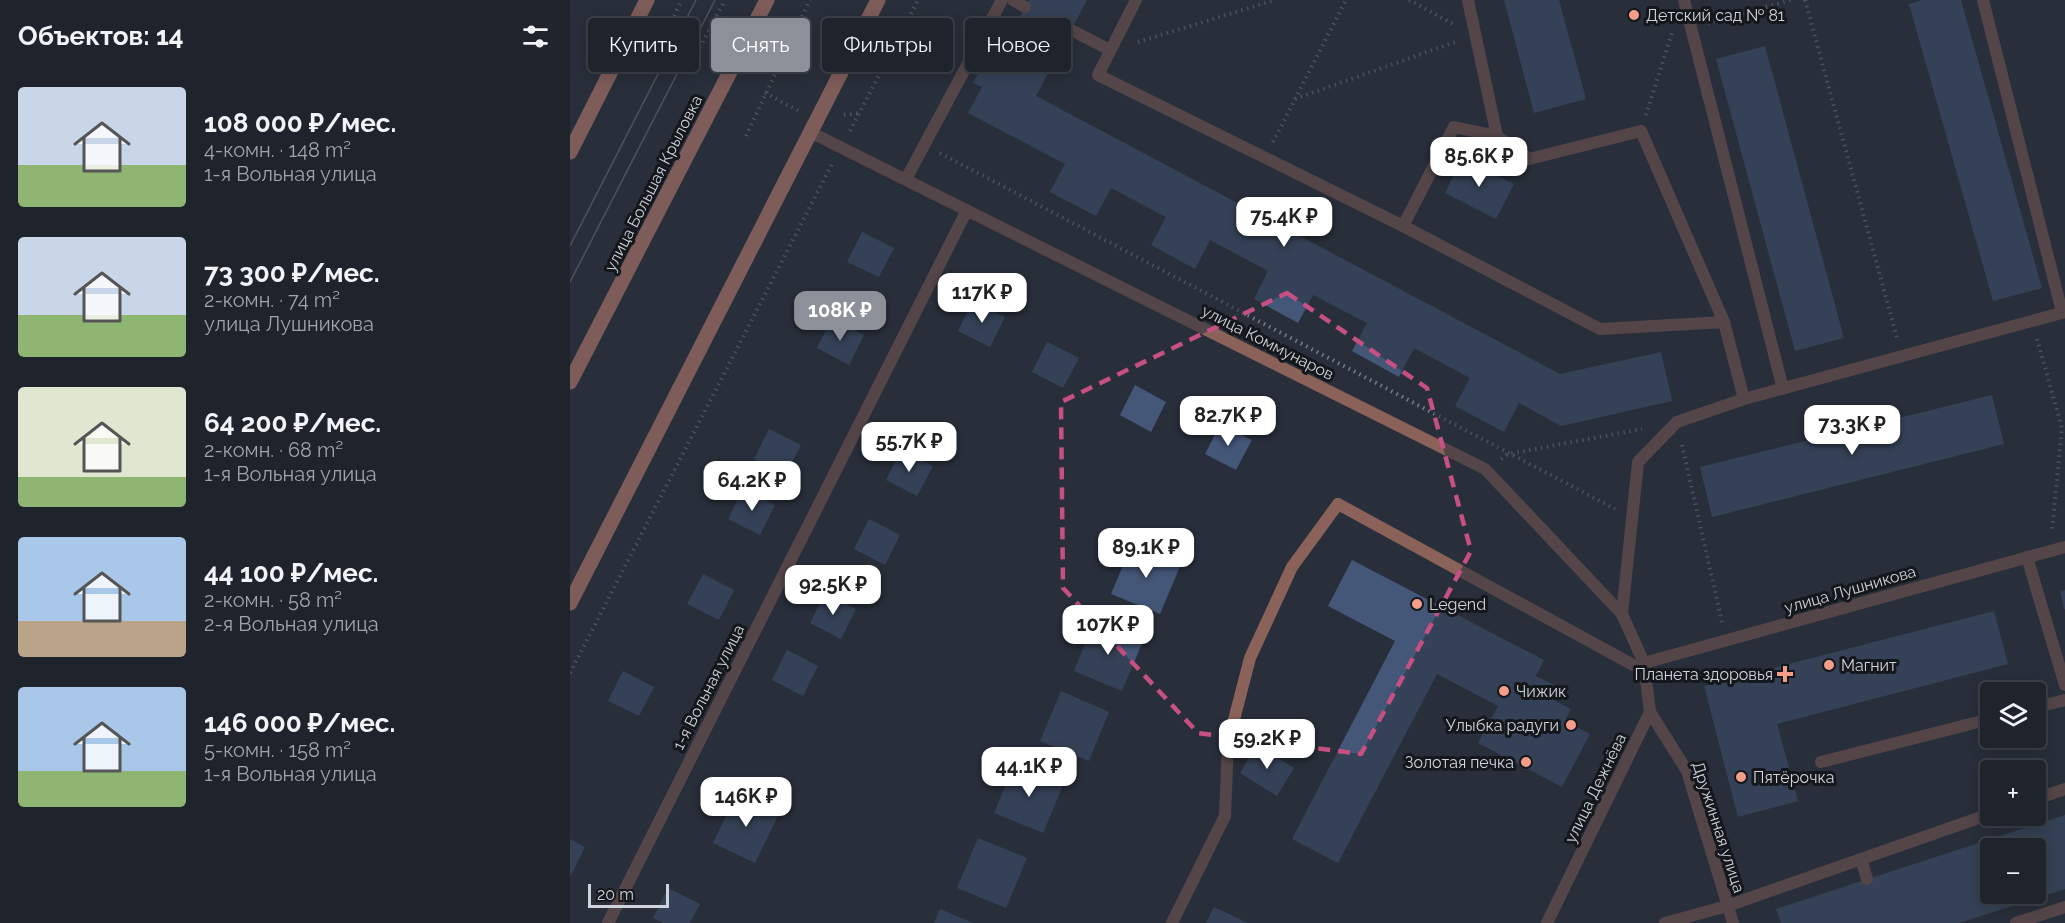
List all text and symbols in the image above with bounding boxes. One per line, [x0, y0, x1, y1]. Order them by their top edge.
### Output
place label: Детский сад № 81 [1646, 6, 1785, 25]
marker: Детский сад № 81 [1627, 8, 1641, 22]
chip: Купить [588, 18, 699, 72]
chip: Снять [711, 18, 810, 72]
chip: Фильтры [822, 18, 953, 72]
chip: Новое [965, 18, 1071, 72]
icon: filters [519, 20, 552, 53]
text: Объектов: 14 [18, 21, 184, 51]
street label: улица Большая Крыловка [601, 92, 706, 274]
text: 108 000 ₽/мес. [204, 108, 396, 138]
icon: home [66, 111, 138, 183]
pin: 85.6K ₽ [1424, 137, 1534, 188]
text: 4-комн. · 148 m² [204, 138, 351, 162]
text: 85.6K ₽ [1444, 144, 1514, 168]
text: 1-я Вольная улица [204, 162, 377, 186]
pin: 75.4K ₽ [1229, 197, 1339, 248]
text: 75.4K ₽ [1250, 204, 1318, 228]
text: 73 300 ₽/мес. [204, 258, 380, 288]
icon: home [66, 261, 138, 333]
pin: 117K ₽ [933, 273, 1031, 324]
text: 117K ₽ [952, 280, 1012, 304]
text: 2-комн. · 74 m² [204, 288, 340, 312]
pin: 108K ₽ [791, 291, 889, 342]
text: 108K ₽ [808, 298, 872, 322]
street label: улица Коммунаров [1199, 301, 1337, 384]
text: улица Лушникова [204, 312, 374, 336]
pin: 82.7K ₽ [1173, 396, 1283, 447]
text: 82.7K ₽ [1194, 403, 1262, 427]
pin: 73.3K ₽ [1797, 405, 1907, 456]
text: 64 200 ₽/мес. [204, 408, 381, 438]
icon: home [66, 411, 138, 483]
text: 73.3K ₽ [1818, 412, 1886, 436]
pin: 55.7K ₽ [854, 422, 964, 473]
text: 55.7K ₽ [875, 429, 943, 453]
text: 2-комн. · 68 m² [204, 438, 343, 462]
pin: 64.2K ₽ [697, 461, 807, 512]
text: 1-я Вольная улица [204, 462, 377, 486]
text: 64.2K ₽ [718, 468, 786, 492]
pin: 89.1K ₽ [1091, 528, 1201, 579]
text: 89.1K ₽ [1112, 535, 1180, 559]
text: 44 100 ₽/мес. [204, 558, 378, 588]
icon: home [66, 561, 138, 633]
street label: улица Лушникова [1782, 562, 1918, 617]
pin: 92.5K ₽ [778, 565, 888, 616]
text: 92.5K ₽ [799, 572, 867, 596]
text: 2-комн. · 58 m² [204, 588, 342, 612]
place label: Legend [1429, 595, 1486, 614]
marker: Legend [1410, 597, 1424, 611]
pin: 107K ₽ [1059, 605, 1157, 656]
text: 2-я Вольная улица [204, 612, 379, 636]
text: 107K ₽ [1077, 612, 1139, 636]
street label: 1-я Вольная улица [669, 621, 748, 753]
place label: Магнит [1841, 656, 1897, 675]
marker: Магнит [1822, 658, 1836, 672]
place label: Планета здоровья [1634, 665, 1773, 684]
marker: Планета здоровья [1778, 667, 1792, 681]
place label: Чижик [1516, 682, 1566, 701]
map controls [1980, 682, 2046, 904]
button: layers [1980, 682, 2046, 748]
marker: Чижик [1497, 684, 1511, 698]
text: 146 000 ₽/мес. [204, 708, 395, 738]
icon: home [66, 711, 138, 783]
place label: Улыбка радуги [1446, 716, 1559, 735]
marker: Улыбка радуги [1564, 718, 1578, 732]
pin: 59.2K ₽ [1212, 719, 1322, 770]
text: 59.2K ₽ [1233, 726, 1301, 750]
street label: улица Дежнёва [1561, 730, 1630, 846]
text: 5-комн. · 158 m² [204, 738, 351, 762]
pin: 44.1K ₽ [974, 747, 1084, 798]
place label: Золотая печка [1405, 753, 1514, 772]
text: 44.1K ₽ [996, 754, 1062, 778]
marker: Золотая печка [1519, 755, 1533, 769]
street label: Дружинная улица [1688, 759, 1749, 895]
button: + [1980, 760, 2046, 826]
text: 1-я Вольная улица [204, 762, 377, 786]
place label: Пятёрочка [1753, 768, 1834, 787]
marker: Пятёрочка [1734, 770, 1748, 784]
pin: 146K ₽ [697, 777, 795, 828]
text: 146K ₽ [715, 784, 778, 808]
button: − [1980, 838, 2046, 904]
scale bar [588, 881, 669, 908]
text: 20 m [597, 885, 634, 904]

